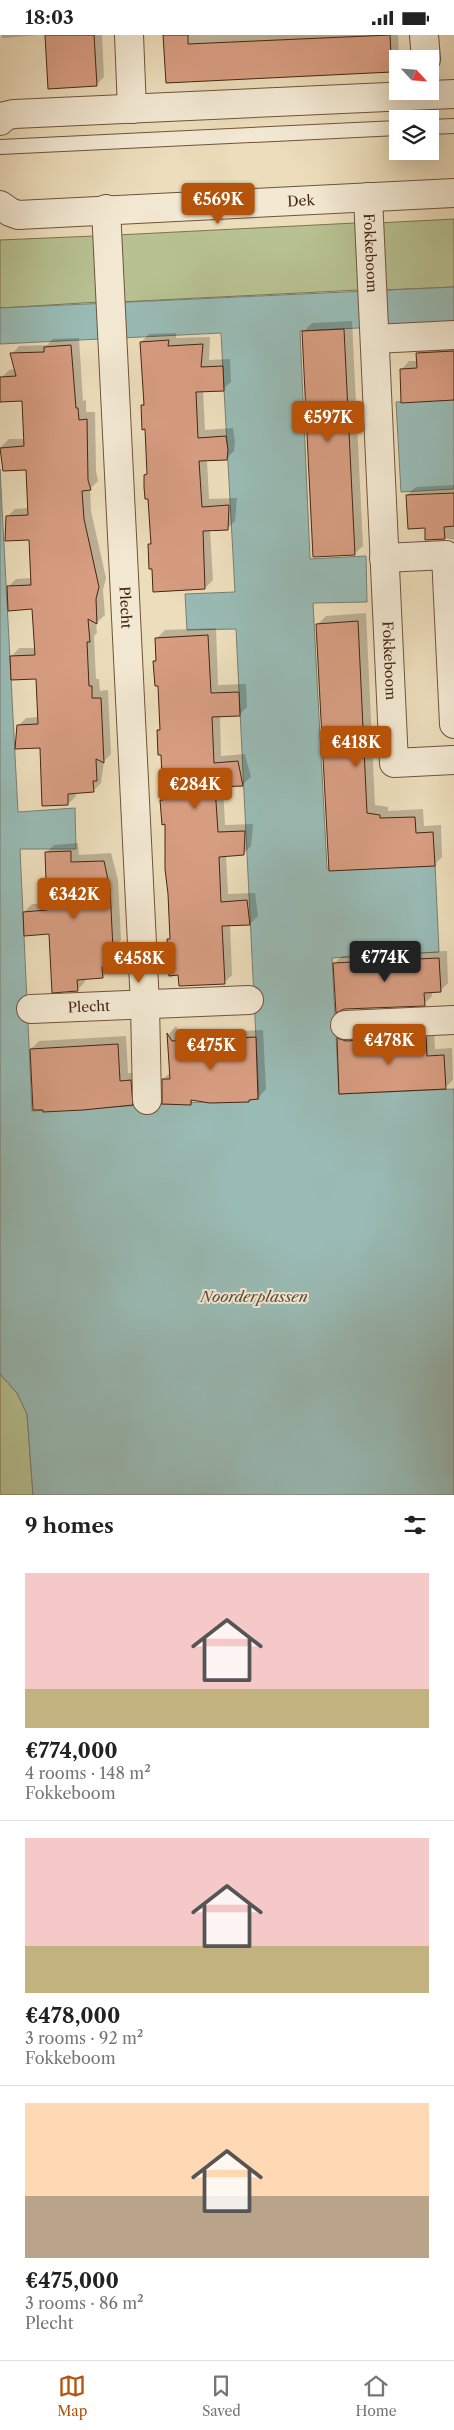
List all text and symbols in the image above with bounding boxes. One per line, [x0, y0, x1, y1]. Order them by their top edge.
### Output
text: 18:03 [25, 6, 74, 29]
north arrow [389, 50, 439, 100]
map controls [389, 50, 439, 160]
button: layers [389, 110, 439, 160]
pin: €569K [183, 183, 253, 225]
text: €569K [193, 189, 243, 209]
street label: Dek [287, 191, 316, 210]
street label: Fokkeboom [360, 213, 381, 293]
pin: €597K [293, 401, 363, 443]
text: €597K [303, 407, 353, 427]
street label: Plecht [116, 586, 136, 629]
street label: Fokkeboom [378, 620, 400, 701]
pin: €418K [321, 725, 391, 768]
text: €418K [331, 732, 381, 752]
pin: €284K [160, 767, 230, 810]
text: €284K [169, 774, 221, 794]
pin: €342K [39, 877, 109, 920]
text: €342K [49, 884, 99, 904]
pin: €458K [104, 941, 174, 984]
pin: €774K [350, 941, 420, 983]
text: €774K [361, 947, 409, 967]
text: €458K [113, 948, 165, 968]
street label: Plecht [67, 997, 111, 1016]
pin: €478K [354, 1023, 424, 1066]
pin: €475K [176, 1029, 246, 1071]
text: €478K [364, 1030, 414, 1050]
text: €475K [186, 1035, 236, 1055]
water label: Noorderplassen [199, 1287, 308, 1306]
icon: filters [401, 1511, 429, 1539]
text: 9 homes [25, 1513, 114, 1538]
icon: home [182, 1605, 272, 1695]
text: €774,000 [25, 1738, 118, 1763]
text: 4 rooms · 148 m² [25, 1763, 151, 1783]
text: Fokkeboom [25, 1783, 116, 1803]
icon: home [182, 1871, 272, 1961]
text: €478,000 [25, 2003, 120, 2028]
text: 3 rooms · 92 m² [25, 2028, 143, 2048]
text: Fokkeboom [25, 2048, 116, 2068]
icon: home [182, 2136, 272, 2226]
text: €475,000 [25, 2268, 119, 2293]
text: 3 rooms · 86 m² [25, 2293, 144, 2313]
text: Plecht [25, 2313, 73, 2333]
tab: Map [57, 2372, 87, 2420]
tab: Saved [202, 2372, 241, 2420]
tab: Home [356, 2372, 397, 2420]

